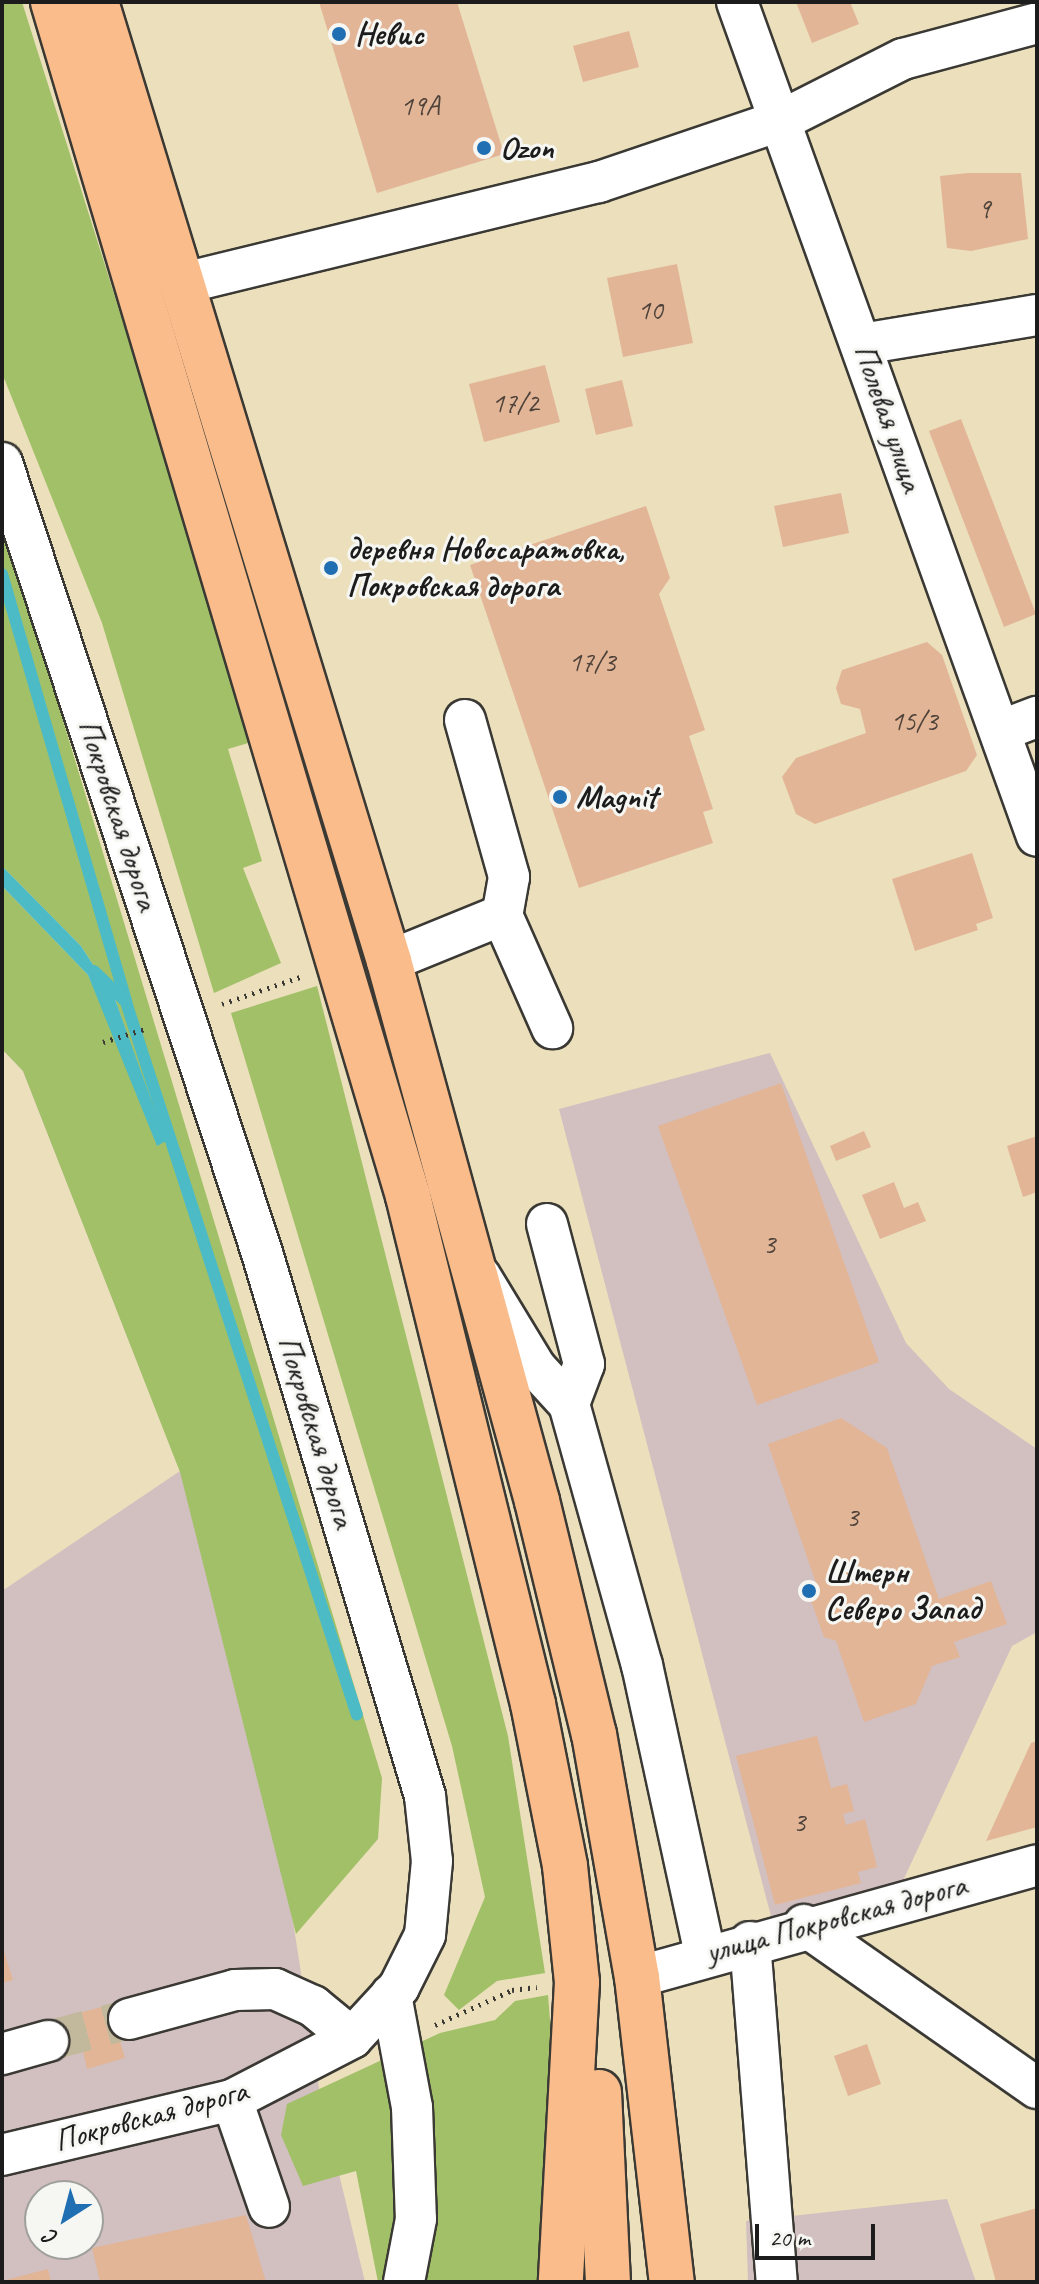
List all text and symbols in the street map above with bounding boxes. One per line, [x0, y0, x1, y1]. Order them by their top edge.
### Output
place label: Невис [355, 15, 423, 53]
marker: Невис [330, 25, 348, 43]
house number: 19А [400, 89, 440, 123]
place label: Ozon [500, 129, 553, 167]
marker: Ozon [475, 139, 493, 157]
house number: 9 [978, 192, 990, 226]
house number: 10 [637, 293, 663, 327]
street label: Полевая улица [845, 339, 931, 497]
house number: 17/2 [491, 386, 539, 420]
place label: деревня Новосаратовка, Покровская дорога [347, 531, 623, 606]
marker: деревня Новосаратовка, Покровская дорога [322, 559, 340, 577]
house number: 17/3 [568, 645, 616, 679]
house number: 15/3 [890, 704, 938, 738]
street label: Покровская дорога [69, 715, 167, 915]
place label: Magnit [576, 778, 657, 816]
marker: Magnit [551, 788, 569, 806]
house number: 3 [763, 1227, 775, 1261]
street label: Покровская дорога [269, 1332, 363, 1532]
house number: 3 [846, 1500, 858, 1534]
place label: Штерн Северо Запад [825, 1554, 980, 1629]
marker: Штерн Северо Запад [800, 1582, 818, 1600]
house number: 3 [793, 1805, 805, 1839]
street label: улица Покровская дорога [702, 1866, 970, 1972]
street label: Покровская дорога [51, 2072, 251, 2160]
north arrow [24, 2180, 104, 2260]
scale bar [759, 2208, 879, 2258]
text: С [38, 2223, 64, 2252]
text: 20 m [769, 2223, 810, 2253]

